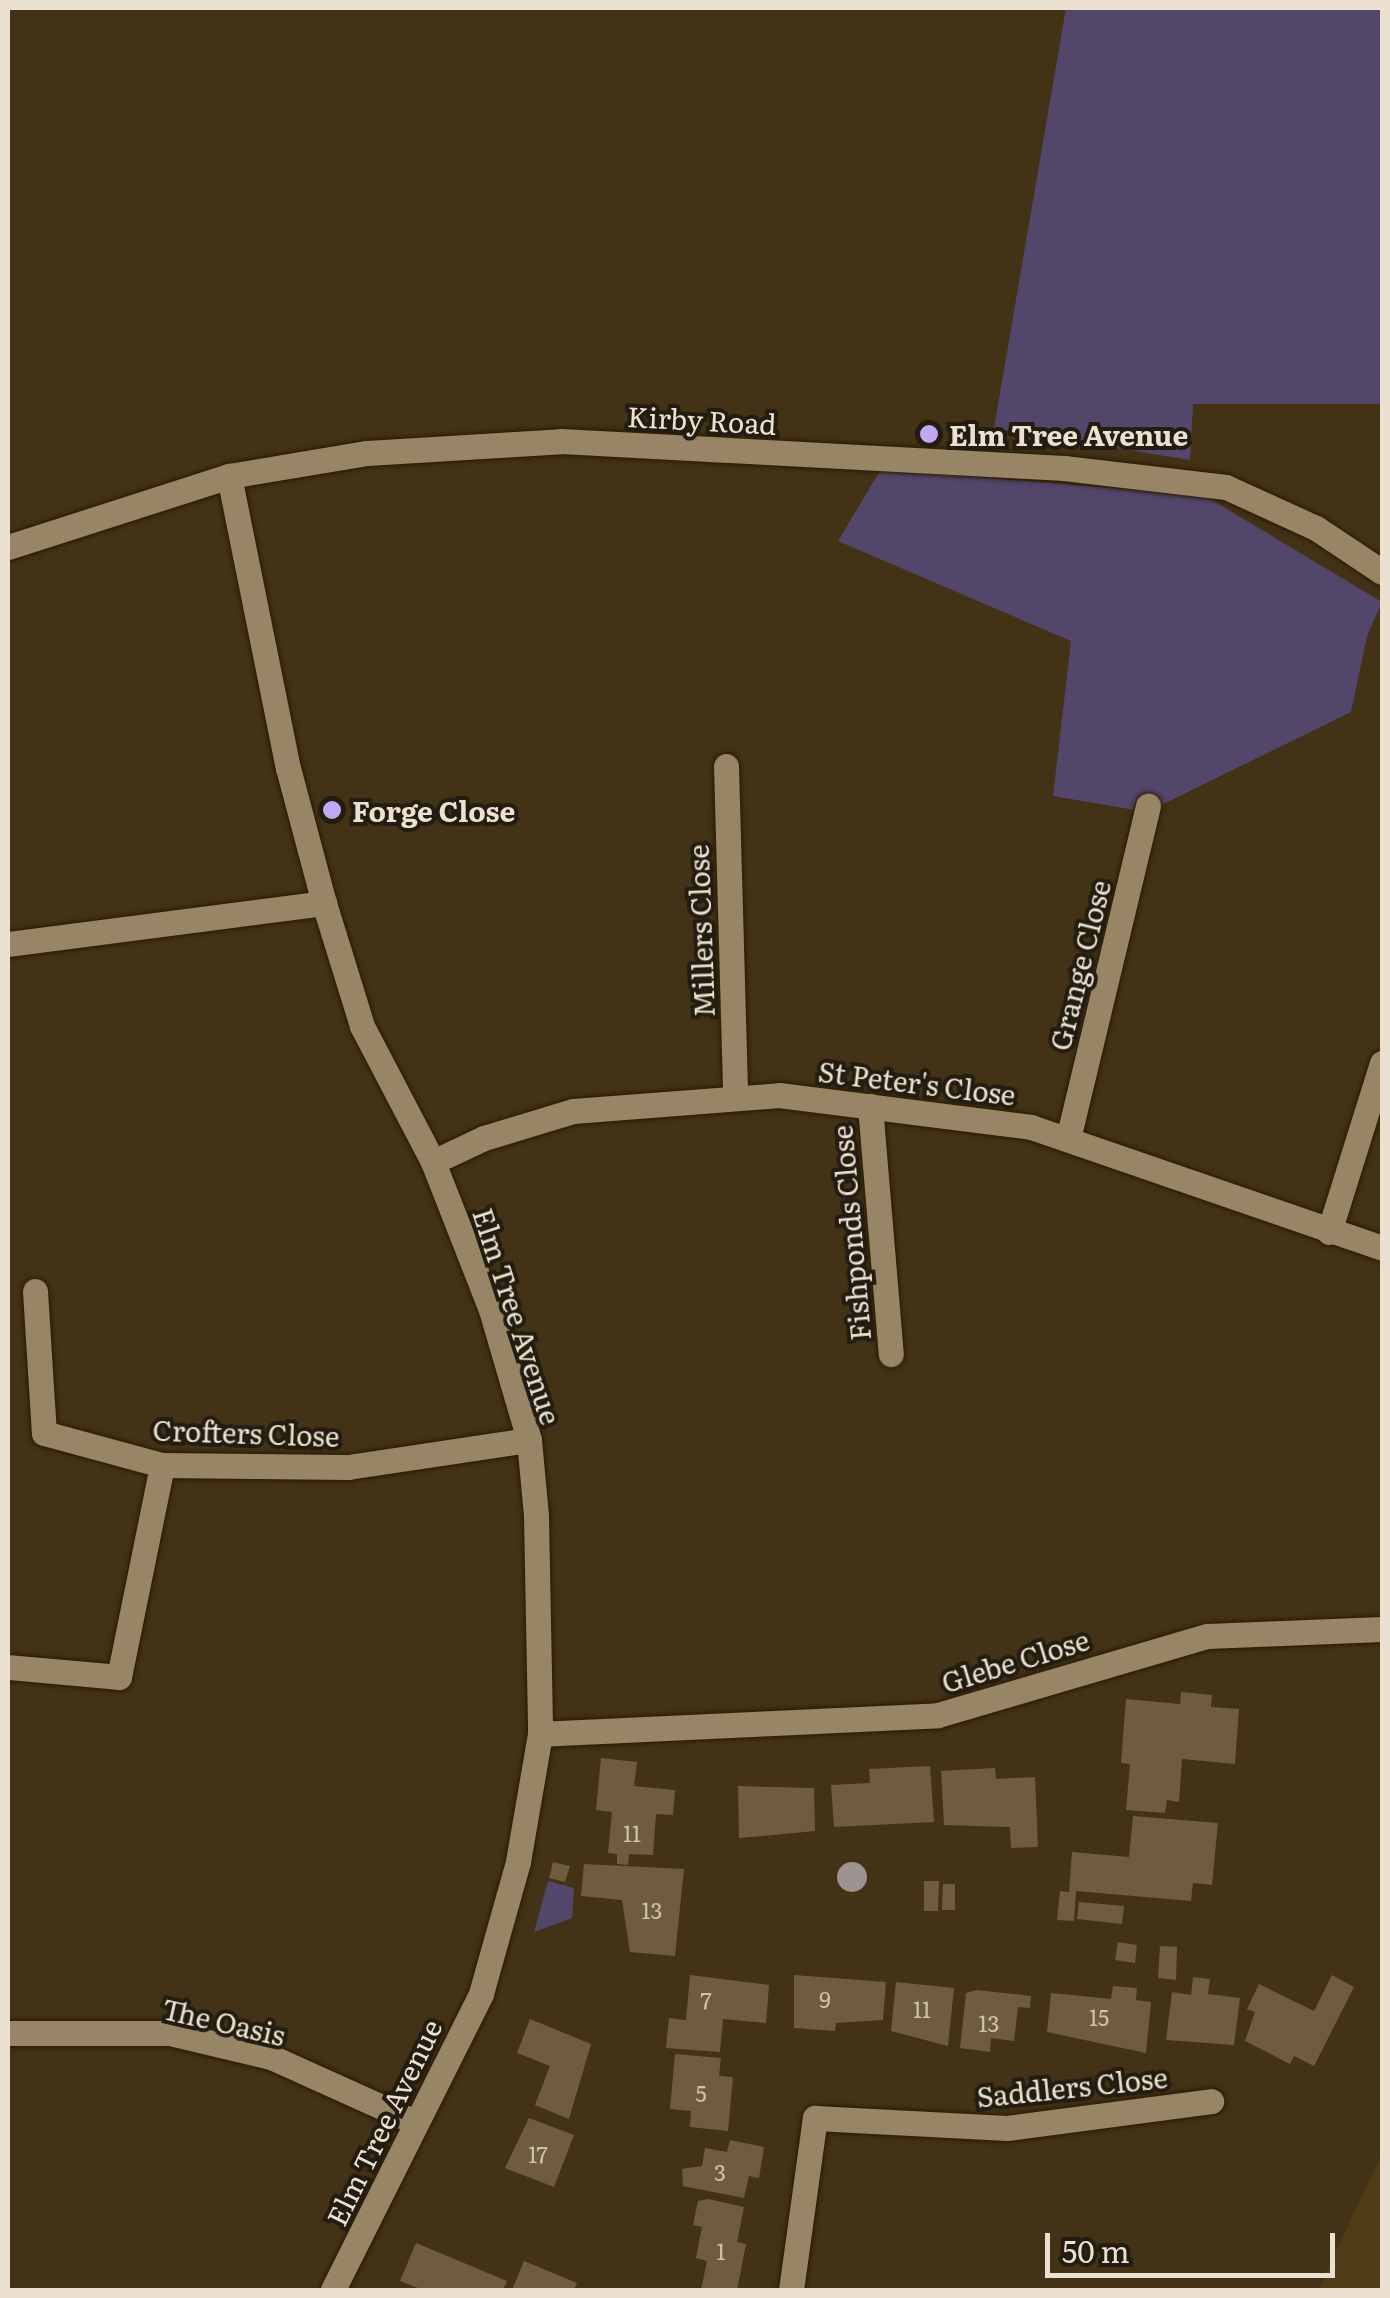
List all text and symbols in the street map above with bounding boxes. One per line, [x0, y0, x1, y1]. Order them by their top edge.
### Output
street label: Kirby Road [627, 398, 777, 440]
place label: Elm Tree Avenue [949, 417, 1188, 451]
marker: Elm Tree Avenue [918, 423, 940, 445]
place label: Forge Close [352, 793, 515, 827]
marker: Forge Close [321, 799, 343, 821]
street label: Millers Close [680, 844, 720, 1018]
street label: Grange Close [1042, 876, 1116, 1054]
street label: St Peter's Close [816, 1053, 1018, 1111]
street label: Fishponds Close [824, 1124, 876, 1342]
street label: Elm Tree Avenue [467, 1204, 569, 1428]
street label: Crofters Close [152, 1412, 340, 1452]
street label: Glebe Close [937, 1622, 1093, 1698]
house number: 11 [623, 1820, 641, 1846]
house number: 13 [642, 1897, 662, 1923]
house number: 9 [819, 1986, 831, 2012]
house number: 7 [700, 1987, 712, 2013]
street label: The Oasis [159, 1991, 289, 2051]
house number: 11 [913, 1996, 931, 2022]
house number: 15 [1089, 2004, 1109, 2030]
house number: 13 [979, 2010, 999, 2036]
street label: Elm Tree Avenue [318, 2013, 448, 2231]
street label: Saddlers Close [975, 2059, 1169, 2113]
house number: 5 [695, 2080, 707, 2106]
house number: 17 [528, 2141, 548, 2167]
house number: 3 [714, 2159, 726, 2185]
scale bar [1050, 2213, 1340, 2275]
text: 50 m [1062, 2228, 1130, 2272]
house number: 1 [717, 2238, 725, 2264]

